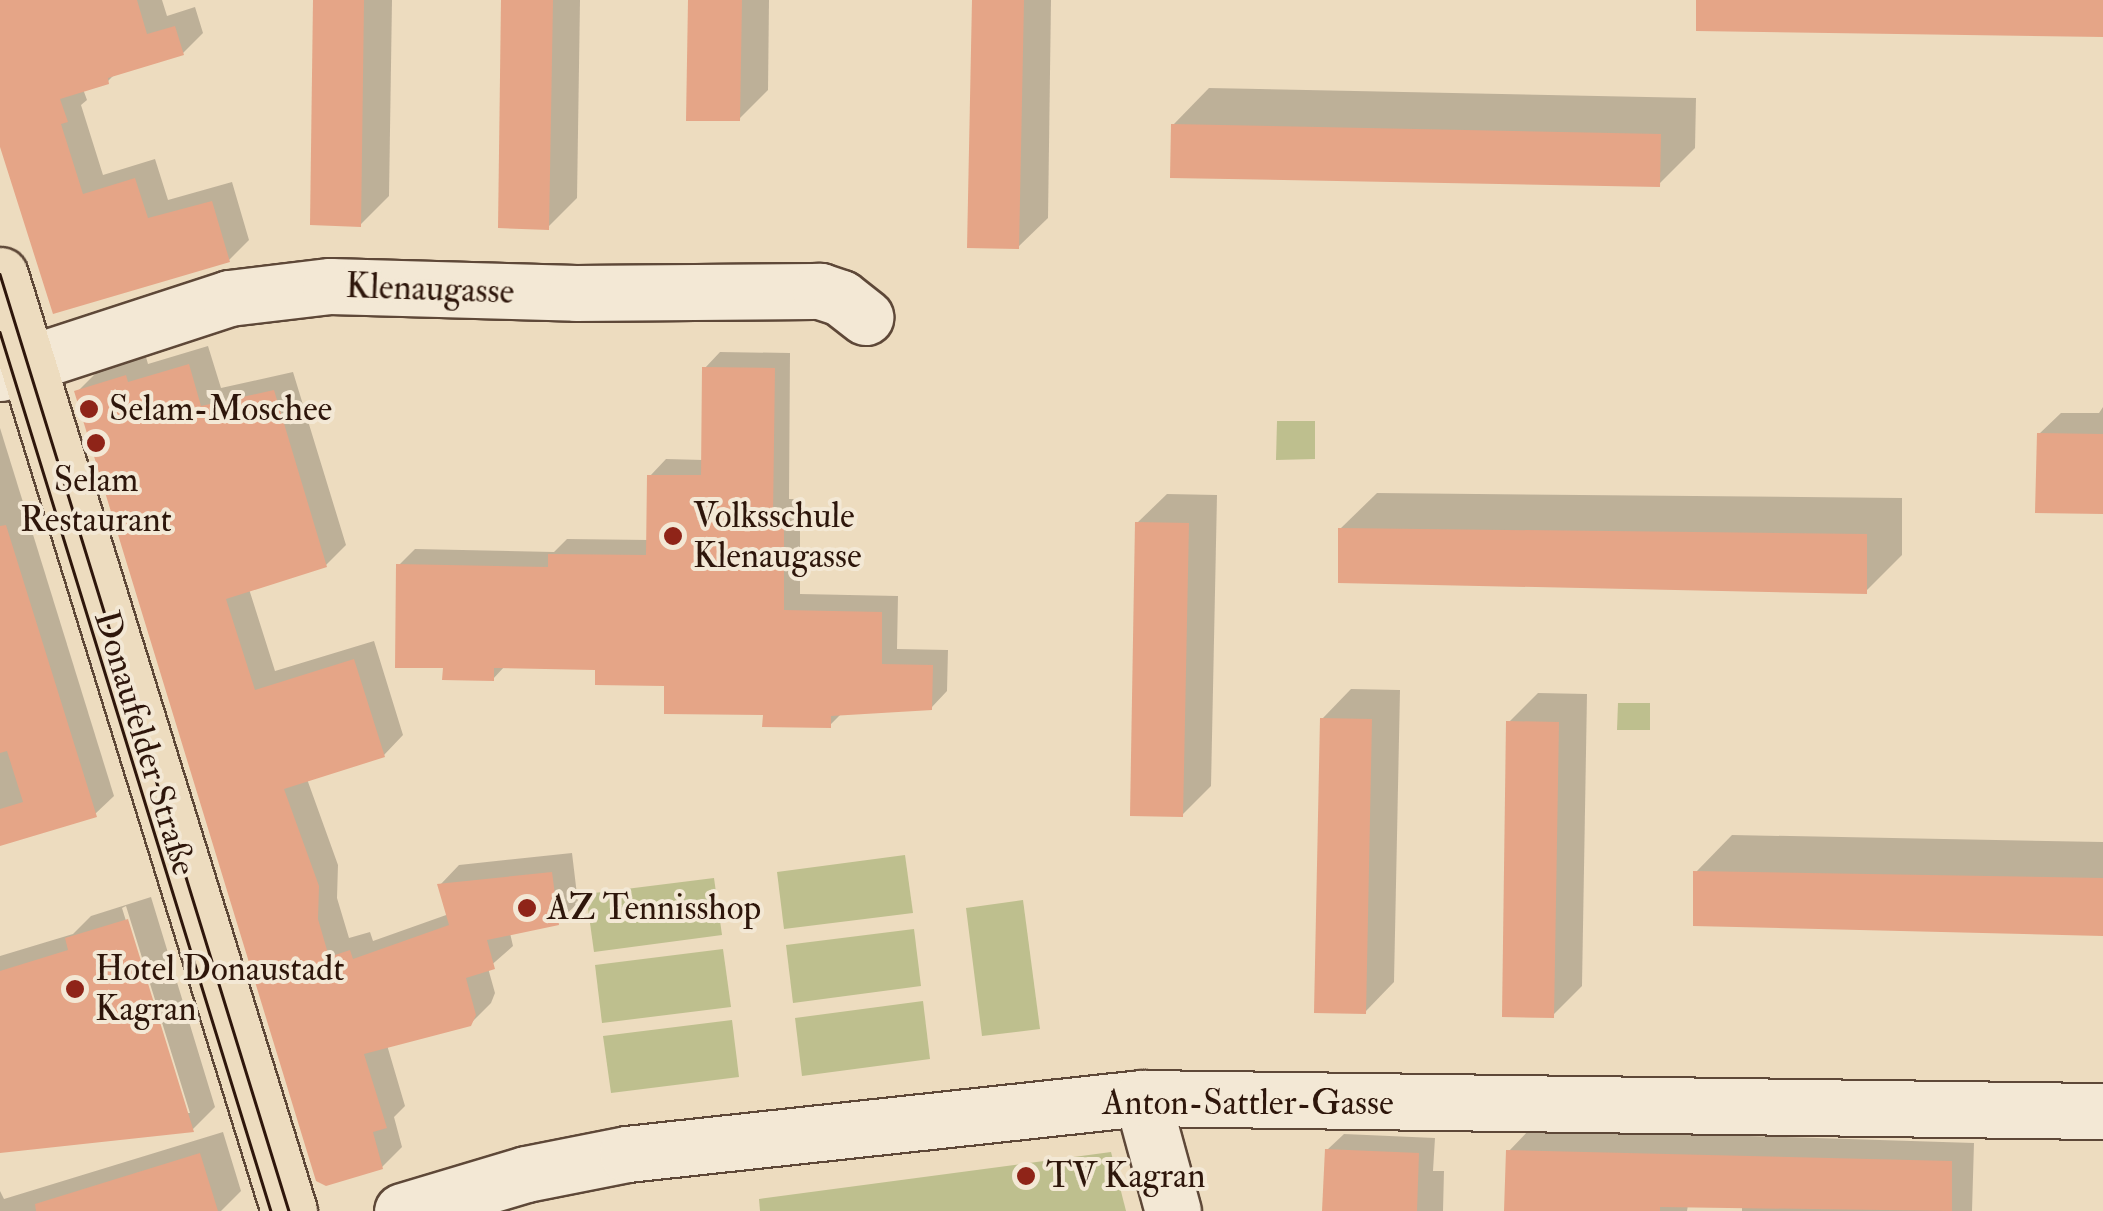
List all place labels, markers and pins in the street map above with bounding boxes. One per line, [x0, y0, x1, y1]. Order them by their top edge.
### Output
place label: Selam-Moschee [109, 388, 332, 430]
marker: Selam-Moschee [78, 398, 100, 420]
marker: Selam Restaurant [85, 432, 107, 454]
place label: Selam Restaurant [20, 459, 172, 541]
place label: Volksschule Klenaugasse [693, 495, 862, 577]
marker: Volksschule Klenaugasse [662, 525, 684, 547]
place label: AZ Tennisshop [547, 887, 761, 929]
marker: AZ Tennisshop [516, 897, 538, 919]
place label: Hotel Donaustadt Kagran [95, 948, 344, 1030]
marker: Hotel Donaustadt Kagran [64, 978, 86, 1000]
place label: TV Kagran [1046, 1155, 1206, 1197]
marker: TV Kagran [1015, 1165, 1037, 1187]

